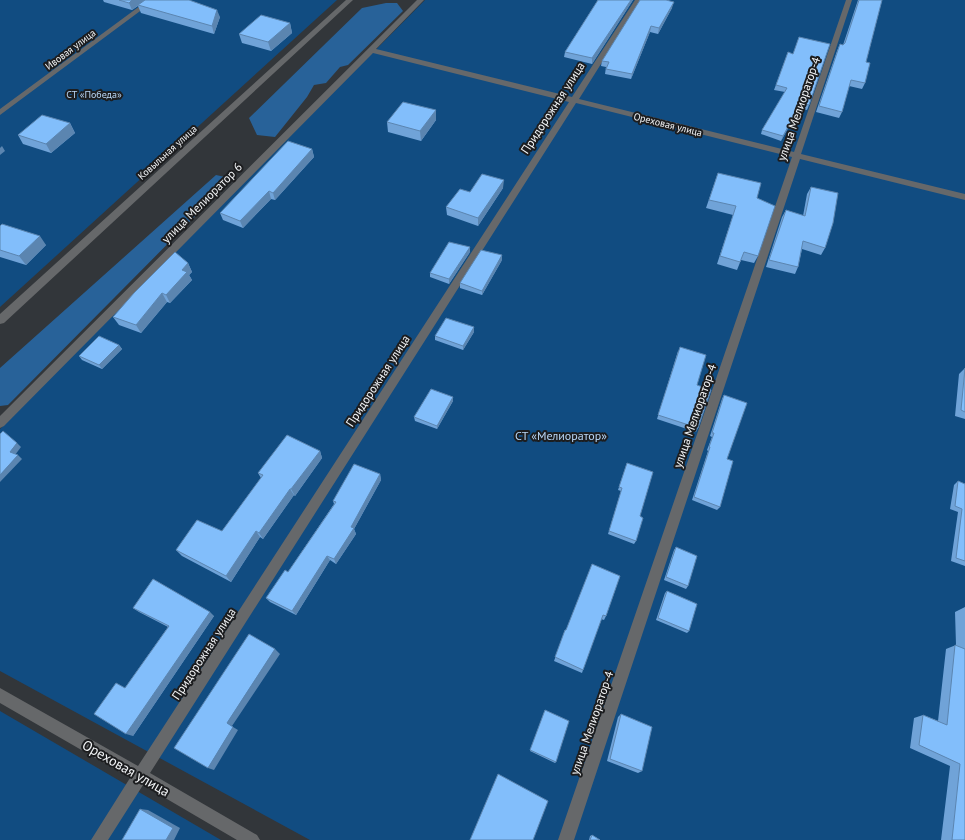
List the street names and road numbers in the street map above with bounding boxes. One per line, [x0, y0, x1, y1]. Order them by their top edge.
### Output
street label: Ивовая улица [42, 26, 98, 73]
street label: улица Мелиоратор-4 [774, 54, 823, 163]
street label: Придорожная улица [517, 59, 588, 156]
street label: Ореховая улица [632, 110, 704, 139]
street label: Ковыльная улица [135, 122, 200, 182]
street label: улица Мелиоратор 6 [158, 159, 245, 246]
street label: Придорожная улица [342, 332, 413, 429]
street label: улица Мелиоратор-4 [670, 361, 719, 470]
street label: Придорожная улица [168, 605, 239, 702]
street label: улица Мелиоратор-4 [567, 668, 616, 777]
street label: Ореховая улица [79, 736, 173, 800]

